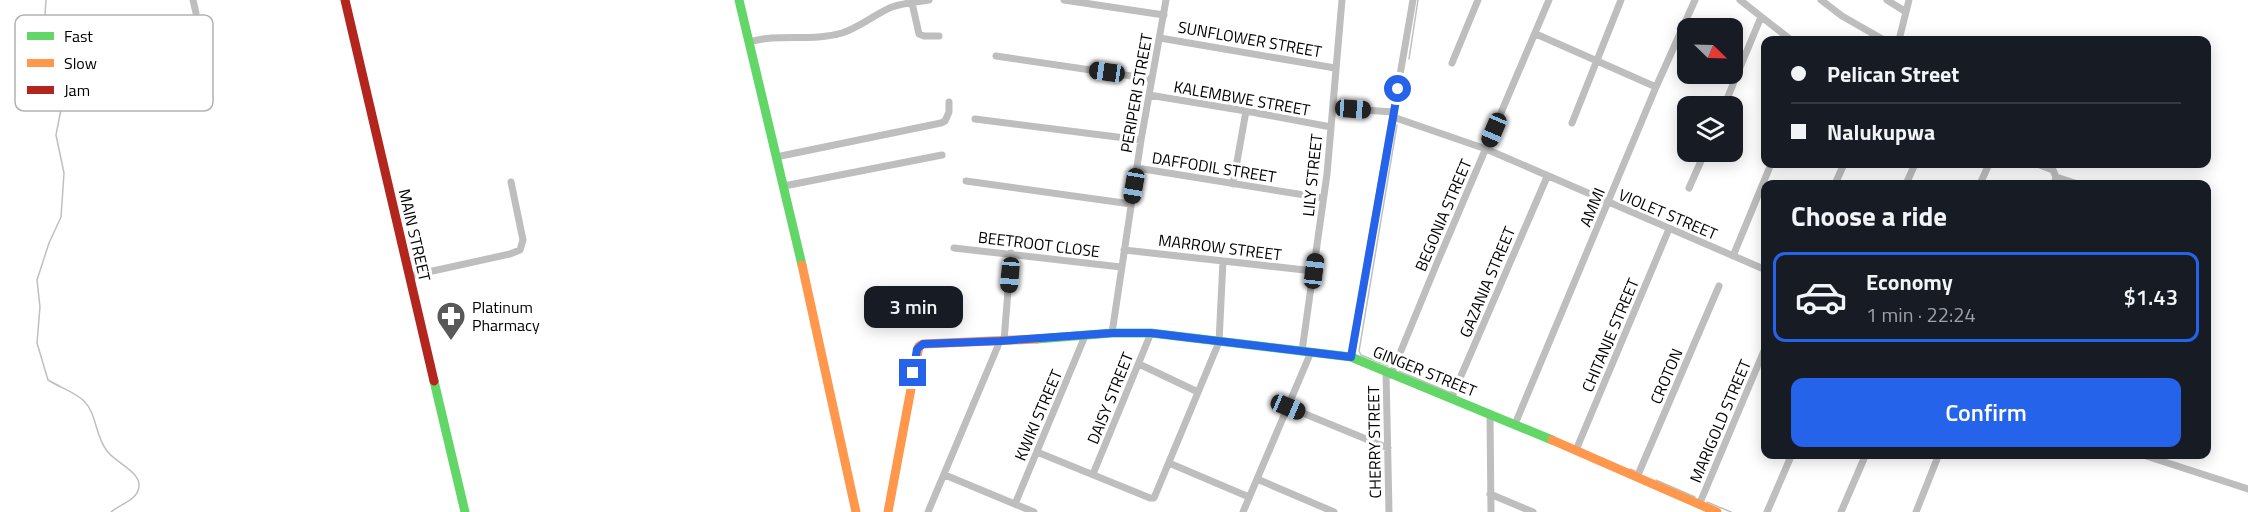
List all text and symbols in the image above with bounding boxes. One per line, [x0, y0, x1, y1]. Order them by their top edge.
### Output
legend [15, 15, 213, 111]
street label: SUNFLOWER STREET [1176, 15, 1324, 64]
north arrow [1677, 18, 1743, 84]
map controls [1677, 18, 1743, 162]
text: Fast [64, 24, 93, 48]
street label: PERIPERI STREET [1114, 31, 1158, 155]
text: Slow [64, 51, 97, 75]
text: Pelican Street [1827, 57, 1959, 91]
car [1088, 61, 1126, 83]
street label: KALEMBWE STREET [1172, 74, 1313, 122]
route start [1384, 75, 1411, 102]
text: Jam [64, 78, 90, 102]
button: layers [1677, 96, 1743, 162]
car [1334, 99, 1372, 119]
car [1479, 110, 1509, 150]
text: Nalukupwa [1827, 115, 1935, 149]
street label: LILY STREET [1296, 132, 1328, 218]
street label: DAFFODIL STREET [1150, 145, 1278, 189]
street label: BEGONIA STREET [1409, 155, 1478, 275]
car [1122, 167, 1146, 205]
street label: VIOLET STREET [1615, 182, 1722, 246]
street label: AMMI [1573, 184, 1611, 230]
street label: MAIN STREET [393, 186, 437, 284]
text: Choose a ride [1791, 195, 1947, 236]
street label: GAZANIA STREET [1453, 222, 1521, 341]
street label: BEETROOT CLOSE [977, 225, 1101, 263]
street label: MARROW STREET [1157, 228, 1284, 267]
car [1303, 252, 1325, 290]
car [999, 256, 1021, 294]
text: Economy [1866, 265, 1953, 299]
icon: car [1794, 270, 1848, 324]
street label: CHITANJE STREET [1575, 274, 1645, 396]
text: $1.43 [2123, 280, 2178, 314]
callout: 3 min [864, 286, 962, 328]
text: 3 min [889, 291, 938, 322]
place label: Platinum Pharmacy [472, 295, 540, 337]
text: 1 min · 22:24 [1866, 299, 1976, 330]
pharmacy icon: Platinum Pharmacy [435, 300, 467, 342]
street label: GINGER STREET [1370, 339, 1481, 403]
street label: CROTON [1644, 344, 1688, 408]
street label: DAISY STREET [1081, 348, 1140, 448]
street label: MARIGOLD STREET [1683, 355, 1757, 486]
route end [899, 359, 926, 386]
street label: KWIKI STREET [1008, 365, 1068, 464]
button: Confirm [1791, 378, 2181, 447]
street label: CHERRY STREET [1361, 385, 1387, 499]
car [1268, 392, 1308, 422]

